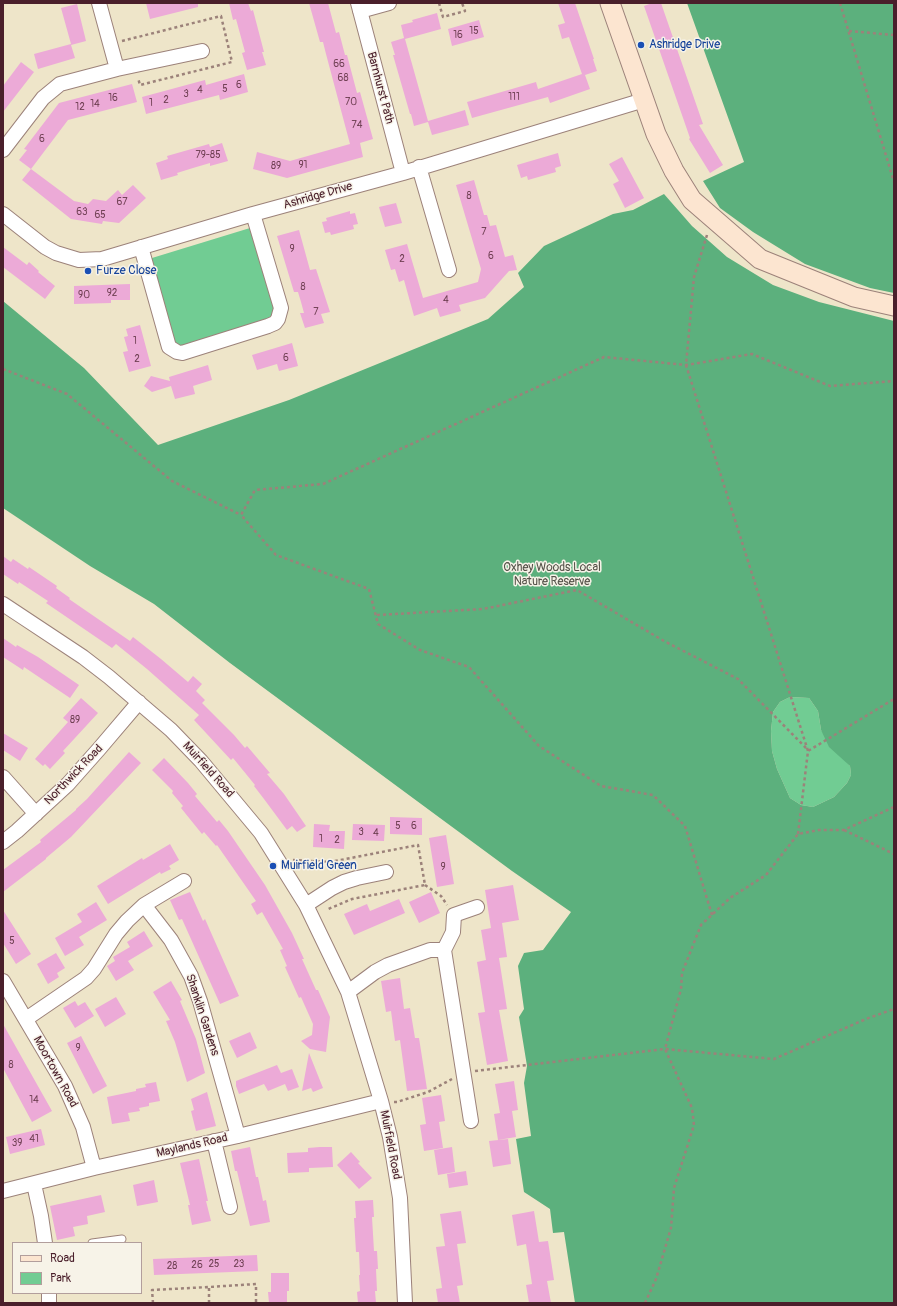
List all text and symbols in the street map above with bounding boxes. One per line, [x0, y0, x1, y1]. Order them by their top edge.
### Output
house number: 15 [469, 25, 479, 37]
house number: 16 [453, 29, 463, 41]
place label: Ashridge Drive [649, 38, 720, 52]
marker: Ashridge Drive [636, 40, 646, 50]
street label: Barnhurst Path [363, 50, 397, 126]
house number: 66 [333, 58, 345, 70]
house number: 68 [338, 72, 348, 84]
house number: 6 [236, 79, 242, 91]
house number: 5 [222, 83, 228, 95]
house number: 4 [197, 84, 203, 96]
house number: 3 [183, 88, 189, 100]
house number: 111 [508, 91, 520, 103]
house number: 16 [108, 92, 118, 104]
house number: 2 [163, 94, 169, 106]
house number: 70 [345, 96, 357, 108]
house number: 1 [149, 97, 153, 109]
house number: 14 [90, 98, 100, 110]
house number: 12 [75, 101, 85, 113]
house number: 74 [351, 119, 363, 131]
house number: 6 [39, 133, 45, 145]
house number: 79-85 [195, 149, 221, 161]
house number: 91 [298, 159, 308, 171]
house number: 89 [271, 160, 281, 172]
street label: Ashridge Drive [282, 179, 354, 213]
house number: 8 [466, 190, 472, 202]
house number: 67 [116, 196, 128, 208]
house number: 63 [76, 206, 88, 218]
house number: 65 [94, 209, 106, 221]
house number: 7 [481, 226, 487, 238]
house number: 9 [289, 243, 295, 255]
house number: 6 [488, 250, 494, 262]
house number: 2 [399, 253, 405, 265]
place label: Furze Close [96, 264, 156, 278]
marker: Furze Close [83, 266, 93, 276]
house number: 8 [300, 281, 306, 293]
house number: 92 [107, 287, 117, 299]
house number: 90 [78, 289, 90, 301]
house number: 4 [443, 294, 449, 306]
house number: 7 [313, 306, 319, 318]
house number: 1 [133, 335, 137, 347]
house number: 6 [283, 352, 289, 364]
house number: 2 [134, 353, 140, 365]
park label: Oxhey Woods Local Nature Reserve [503, 561, 601, 589]
house number: 89 [70, 714, 80, 726]
street label: Muirfield Road [179, 739, 237, 801]
street label: Northwick Road [42, 742, 106, 808]
house number: 5 [395, 820, 401, 832]
house number: 6 [411, 820, 417, 832]
house number: 3 [358, 826, 364, 838]
house number: 4 [373, 827, 379, 839]
house number: 1 [319, 833, 323, 845]
house number: 2 [334, 834, 340, 846]
place label: Muirfield Green [281, 859, 357, 873]
marker: Muirfield Green [268, 861, 278, 871]
house number: 9 [440, 861, 446, 873]
house number: 5 [9, 935, 15, 947]
street label: Shanklin Gardens [182, 972, 222, 1058]
street label: Moortown Road [29, 1034, 81, 1110]
house number: 9 [75, 1042, 81, 1054]
house number: 8 [8, 1059, 14, 1071]
house number: 14 [29, 1094, 39, 1106]
street label: Muirfield Road [376, 1109, 404, 1181]
street label: Maylands Road [155, 1131, 229, 1161]
house number: 41 [29, 1133, 39, 1145]
house number: 39 [12, 1137, 22, 1149]
legend [12, 1242, 142, 1294]
text: Road [50, 1251, 75, 1266]
house number: 25 [208, 1258, 220, 1270]
house number: 23 [234, 1258, 244, 1270]
house number: 26 [191, 1259, 203, 1271]
house number: 28 [167, 1260, 177, 1272]
text: Park [50, 1271, 71, 1286]

